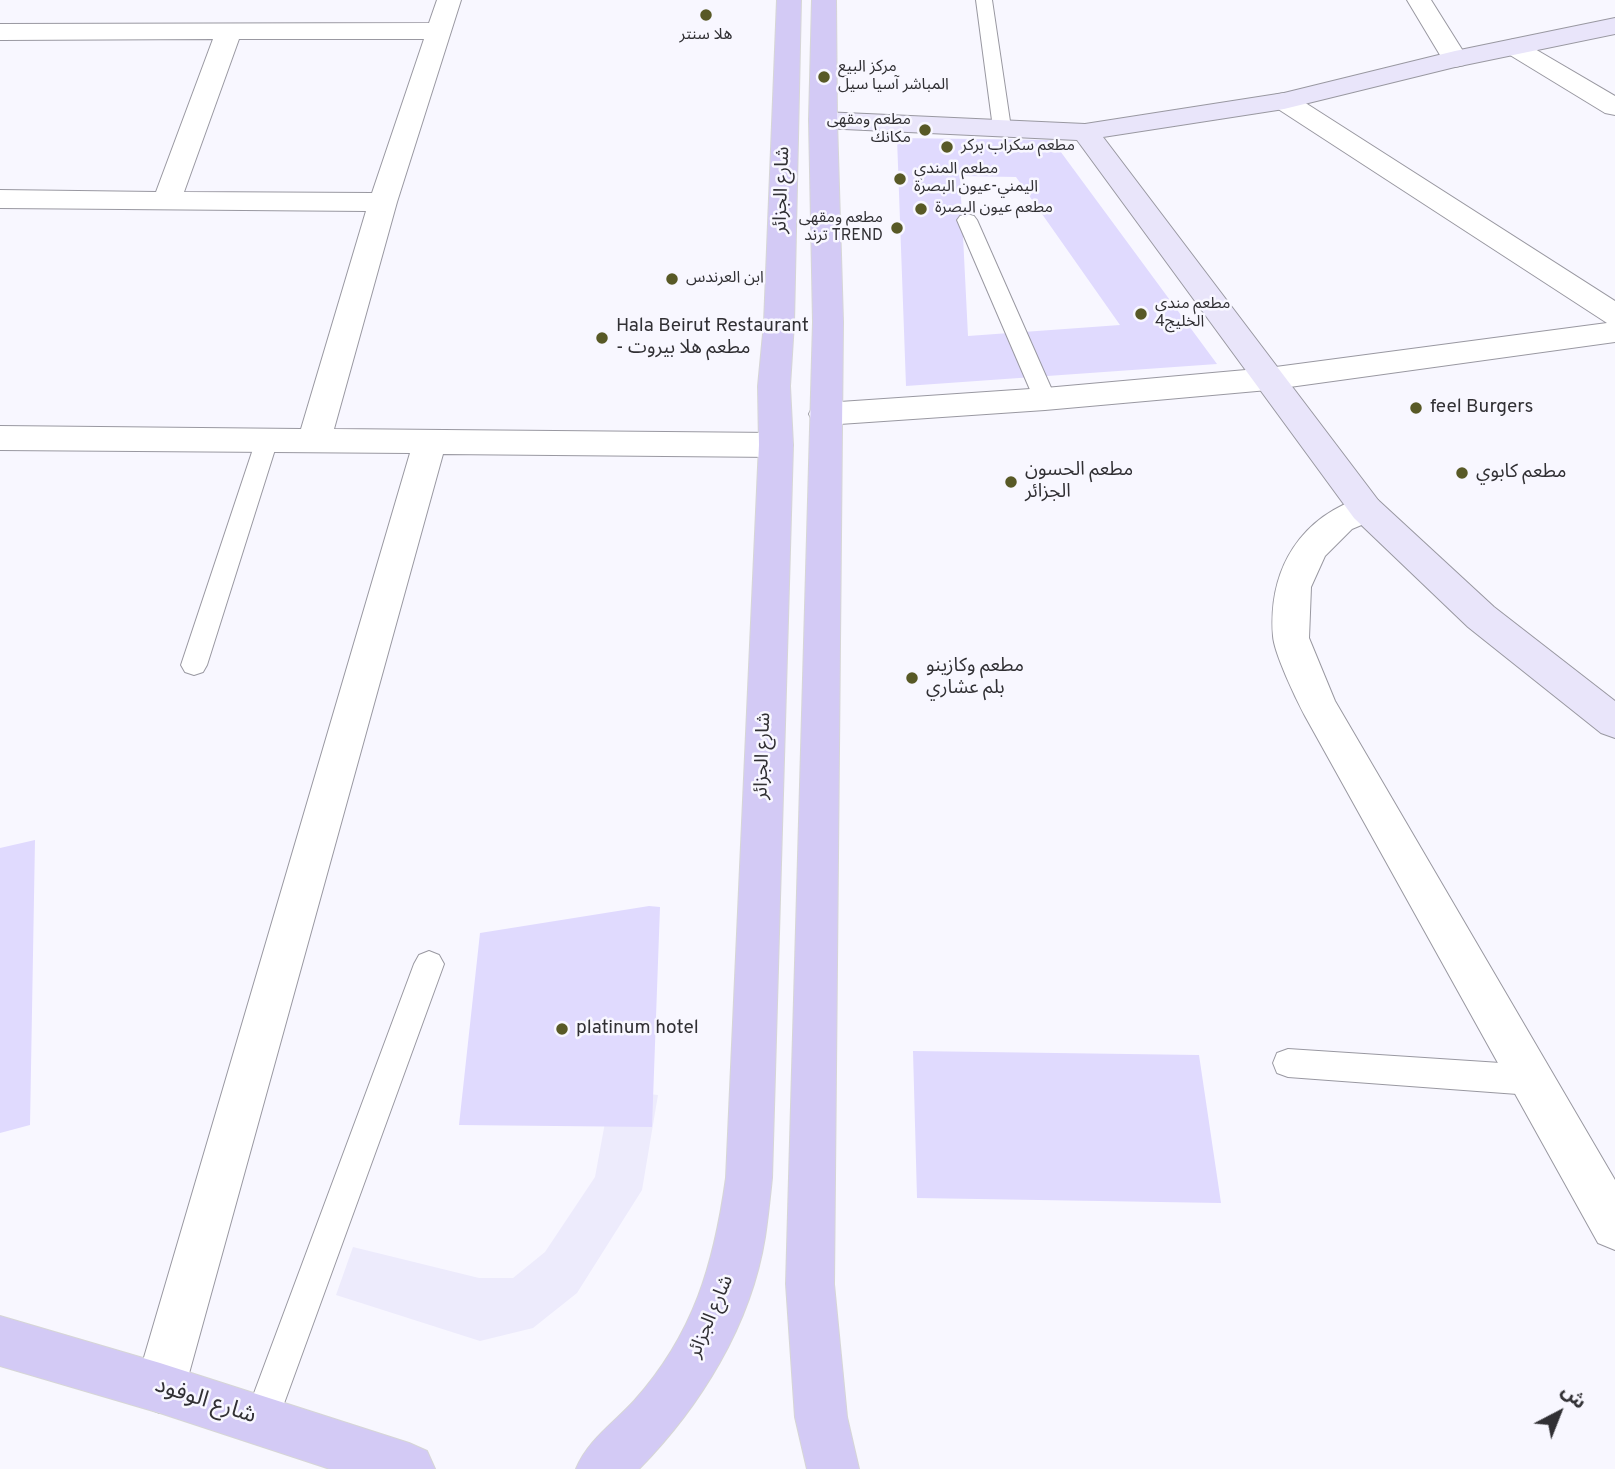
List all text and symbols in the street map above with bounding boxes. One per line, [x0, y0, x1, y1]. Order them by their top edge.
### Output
marker: هلا سنتر [698, 7, 714, 23]
place label: هلا سنتر [680, 26, 732, 46]
place label: مركز البيع المباشر آسيا سيل [838, 58, 949, 96]
marker: مركز البيع المباشر آسيا سيل [816, 69, 832, 85]
place label: مطعم ومقهى مكانك [827, 111, 911, 149]
marker: مطعم ومقهى مكانك [917, 122, 933, 138]
place label: مطعم سكراب بركر [961, 137, 1075, 157]
marker: مطعم سكراب بركر [939, 139, 955, 155]
street label: شارع الجزائر [770, 146, 796, 234]
place label: مطعم المندي اليمني-عيون البصرة [914, 160, 1038, 198]
marker: مطعم المندي اليمني-عيون البصرة [892, 171, 908, 187]
place label: مطعم عيون البصرة [935, 199, 1053, 219]
marker: مطعم عيون البصرة [913, 201, 929, 217]
place label: مطعم ومقهى ترند TREND [799, 209, 883, 247]
marker: مطعم ومقهى ترند TREND [889, 220, 905, 236]
place label: ابن العرندس [686, 269, 764, 289]
marker: ابن العرندس [664, 271, 680, 287]
place label: مطعم مندي الخليج4 [1155, 295, 1230, 333]
marker: مطعم مندي الخليج4 [1133, 306, 1149, 322]
place label: Hala Beirut Restaurant - مطعم هلا بيروت [616, 316, 809, 360]
marker: Hala Beirut Restaurant - مطعم هلا بيروت [594, 330, 610, 346]
place label: feel Burgers [1430, 397, 1533, 419]
marker: feel Burgers [1408, 400, 1424, 416]
place label: مطعم الحسون الجزائر [1025, 460, 1133, 504]
place label: مطعم كابوي [1476, 462, 1566, 484]
marker: مطعم كابوي [1454, 465, 1470, 481]
marker: مطعم الحسون الجزائر [1003, 474, 1019, 490]
place label: مطعم وكازينو بلم عشاري [926, 656, 1024, 700]
marker: مطعم وكازينو بلم عشاري [904, 670, 920, 686]
street label: شارع الجزائر [751, 712, 777, 800]
place label: platinum hotel [576, 1018, 699, 1040]
marker: platinum hotel [554, 1021, 570, 1037]
street label: شارع الجزائر [684, 1272, 740, 1362]
street label: شارع الوفود [151, 1373, 259, 1431]
north arrow [1524, 1378, 1594, 1448]
text: ش [1555, 1380, 1591, 1415]

